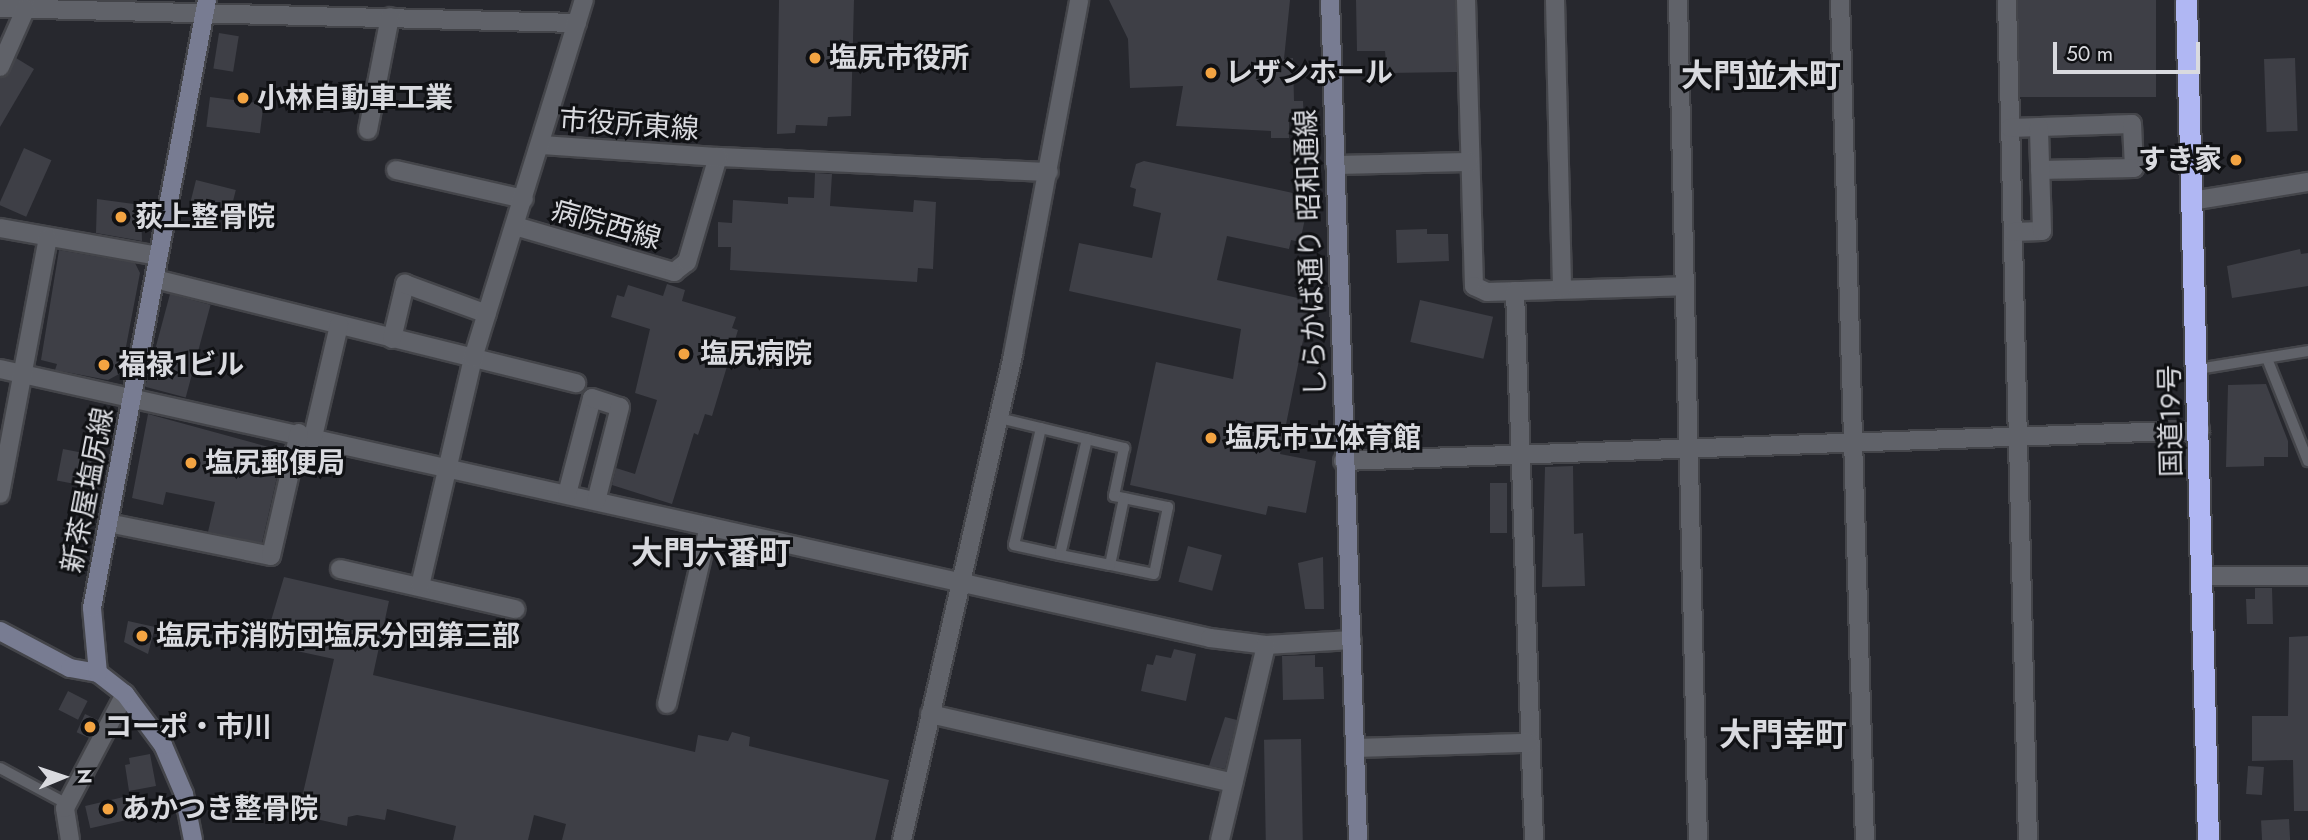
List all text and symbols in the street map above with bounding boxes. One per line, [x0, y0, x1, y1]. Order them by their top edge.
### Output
scale bar [2056, 28, 2203, 72]
text: 50 m [2066, 39, 2113, 69]
place label: 塩尻市役所 [829, 41, 969, 75]
marker: 塩尻市役所 [807, 50, 823, 66]
place label: レザンホール [1225, 56, 1393, 90]
district label: 大門並木町 [1681, 57, 1841, 95]
marker: レザンホール [1203, 65, 1219, 81]
place label: 小林自動車工業 [257, 81, 453, 115]
marker: 小林自動車工業 [235, 90, 251, 106]
street label: 市役所東線 [558, 103, 700, 147]
street label: しらかば通り 昭和通線 [1289, 108, 1333, 398]
place label: すき家 [2138, 143, 2222, 177]
marker: すき家 [2228, 152, 2244, 168]
street label: 病院西線 [548, 193, 664, 257]
place label: 荻上整骨院 [135, 200, 275, 234]
marker: 荻上整骨院 [113, 209, 129, 225]
place label: 塩尻病院 [700, 337, 812, 371]
marker: 塩尻病院 [674, 344, 694, 364]
place label: 福禄1ビル [118, 348, 244, 382]
marker: 福禄1ビル [96, 357, 112, 373]
street label: 国道19号 [2153, 364, 2189, 478]
street label: 新茶屋塩尻線 [55, 404, 121, 576]
place label: 塩尻市立体育館 [1225, 421, 1421, 455]
marker: 塩尻市立体育館 [1203, 430, 1219, 446]
place label: 塩尻郵便局 [205, 446, 345, 480]
marker: 塩尻郵便局 [183, 455, 199, 471]
district label: 大門六番町 [631, 534, 791, 572]
place label: 塩尻市消防団塩尻分団第三部 [156, 619, 520, 653]
marker: 塩尻市消防団塩尻分団第三部 [134, 628, 150, 644]
place label: コーポ・市川 [104, 710, 272, 744]
district label: 大門幸町 [1719, 716, 1847, 754]
marker: コーポ・市川 [82, 719, 98, 735]
north arrow [28, 742, 98, 812]
text: N [71, 768, 98, 784]
place label: あかつき整骨院 [122, 792, 318, 826]
marker: あかつき整骨院 [100, 801, 116, 817]

